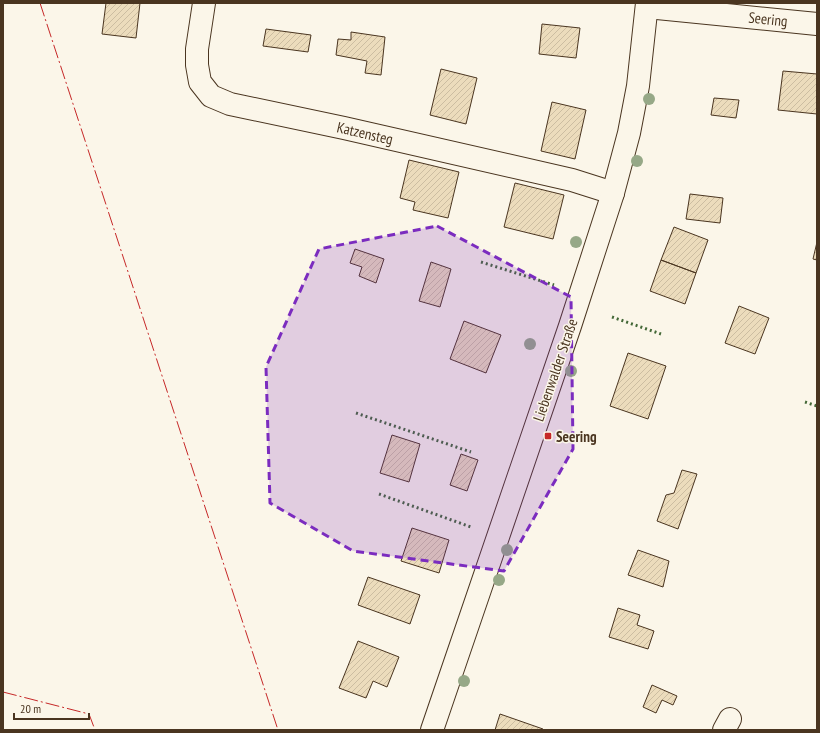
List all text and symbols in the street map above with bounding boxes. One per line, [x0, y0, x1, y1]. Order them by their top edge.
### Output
street label: Seering [748, 8, 788, 30]
street label: Katzensteg [335, 117, 395, 149]
street label: Liebenwalder Straße [529, 316, 581, 424]
place label: Seering [556, 427, 597, 446]
marker: Seering [543, 431, 553, 441]
scale bar [14, 695, 89, 721]
text: 20 m [20, 701, 41, 716]

